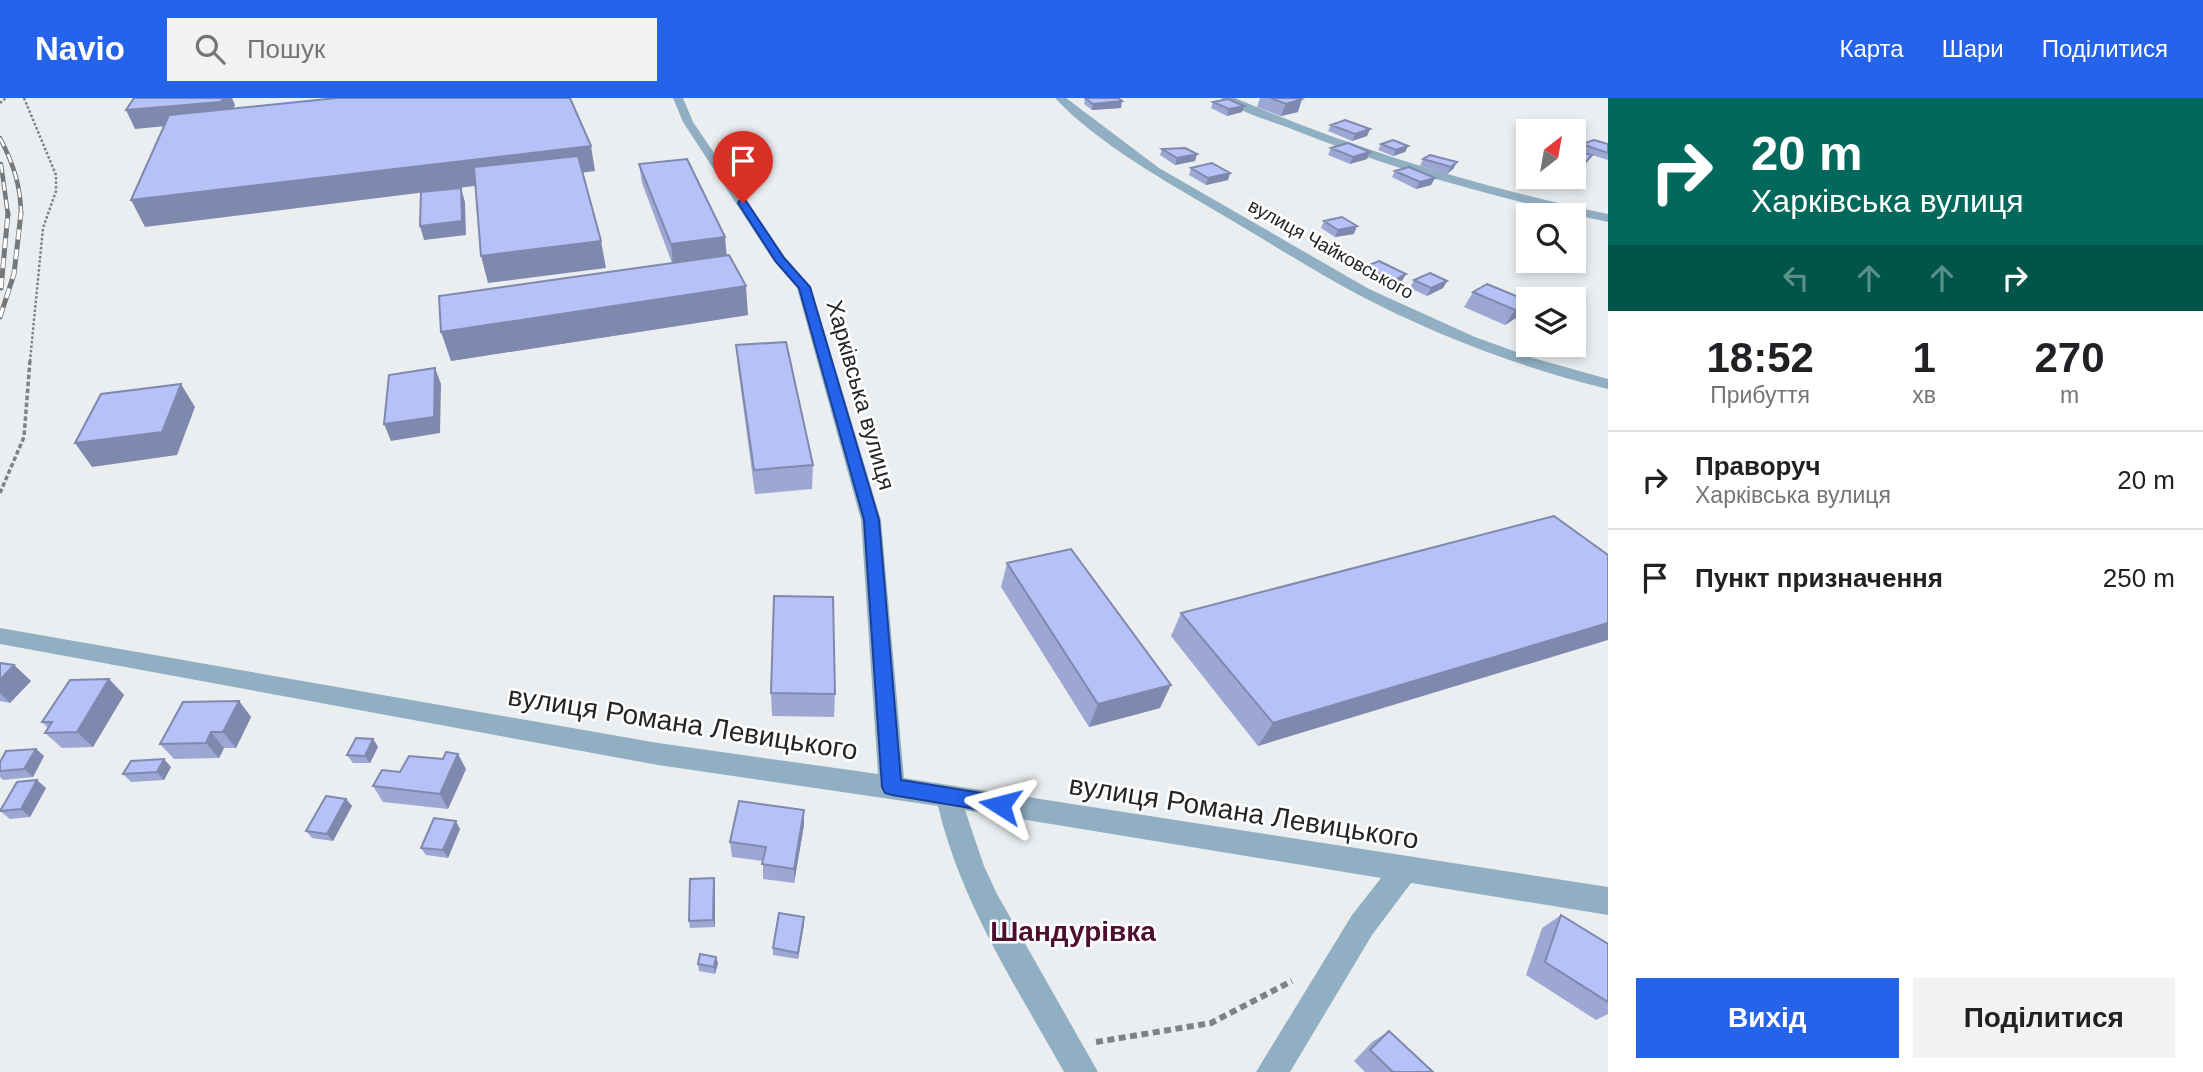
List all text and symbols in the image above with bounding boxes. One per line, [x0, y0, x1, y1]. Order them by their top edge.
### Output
search box [167, 18, 657, 81]
text: Navio [35, 30, 125, 67]
icon: search [191, 30, 229, 68]
text: Пошук [247, 34, 325, 64]
text: Карта [1839, 35, 1904, 62]
text: Шари [1942, 35, 2004, 62]
text: Поділитися [2042, 35, 2168, 62]
north arrow [1516, 119, 1586, 189]
map controls [1516, 119, 1586, 357]
icon: right [1636, 126, 1727, 217]
text: 20 m [1751, 126, 1863, 180]
pin [713, 131, 773, 203]
icon: arrive [724, 142, 762, 180]
text: Харківська вулиця [1751, 183, 2024, 219]
street label: вулиця Чайковського [1245, 195, 1417, 303]
button: search [1516, 203, 1586, 273]
icon: left [1777, 259, 1815, 297]
icon: ahead [1850, 259, 1888, 297]
icon: ahead [1923, 259, 1961, 297]
icon: right [1996, 259, 2034, 297]
button: layers [1516, 287, 1586, 357]
street label: Харківська вулиця [822, 297, 900, 493]
text: 18:52 [1706, 334, 1814, 381]
text: 1 [1912, 334, 1936, 381]
text: 270 [2034, 334, 2105, 381]
text: Прибуття [1710, 382, 1810, 408]
text: хв [1912, 382, 1936, 408]
text: m [2060, 382, 2079, 408]
text: Праворуч [1695, 451, 1821, 481]
icon: right [1636, 461, 1674, 499]
text: 20 m [2117, 465, 2175, 495]
text: Харківська вулиця [1695, 482, 1891, 508]
icon: arrive [1636, 559, 1674, 597]
text: Пункт призначення [1695, 563, 1943, 593]
text: 250 m [2103, 563, 2175, 593]
street label: вулиця Романа Левицького [506, 680, 860, 766]
position arrow [963, 768, 1037, 842]
street label: вулиця Романа Левицького [1067, 769, 1421, 855]
district label: Шандурівка [990, 916, 1156, 947]
button: Вихід [1636, 978, 1899, 1058]
button: Поділитися [1913, 978, 2175, 1058]

